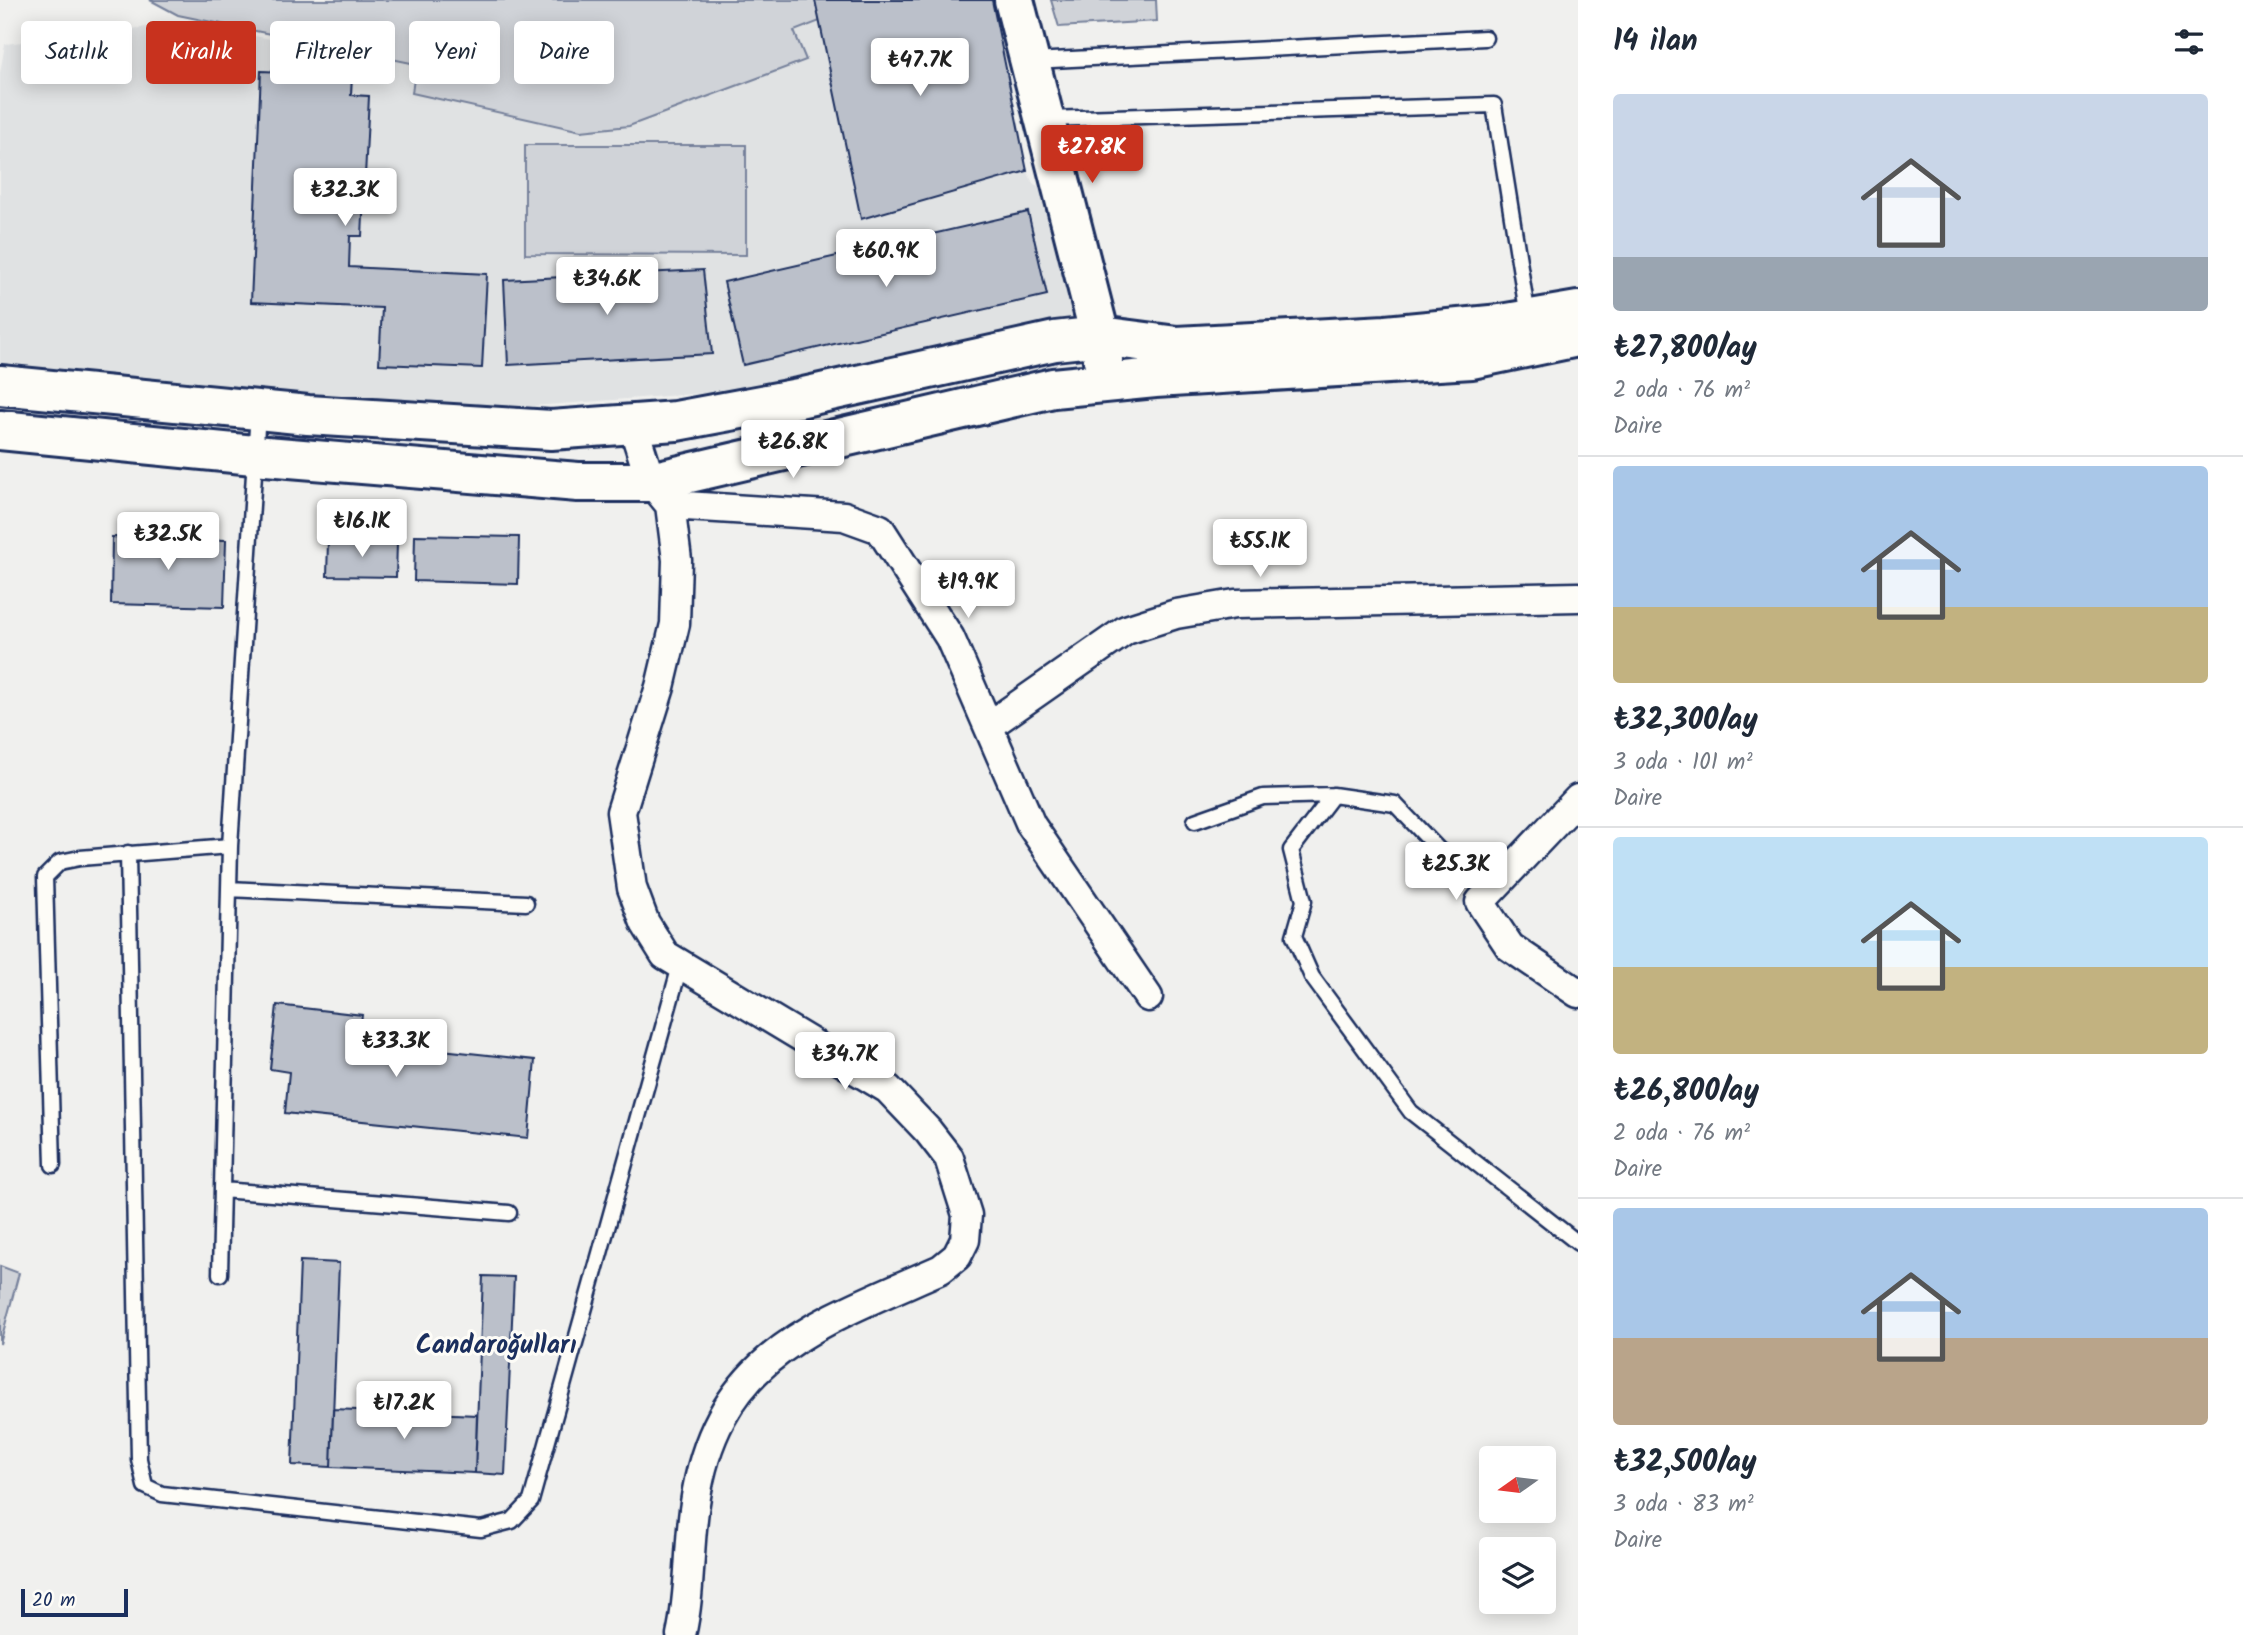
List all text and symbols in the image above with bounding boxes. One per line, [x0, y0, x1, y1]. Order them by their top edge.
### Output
text: 14 ilan [1613, 18, 1698, 66]
chip: Satılık [21, 21, 132, 84]
chip: Kiralık [146, 21, 256, 84]
chip: Filtreler [270, 21, 395, 84]
chip: Yeni [409, 21, 500, 84]
chip: Daire [514, 21, 614, 84]
icon: filters [2170, 23, 2208, 61]
pin: ₺47.7K [863, 38, 977, 98]
text: ₺47.7K [887, 43, 953, 79]
pin: ₺27.8K [1035, 125, 1149, 185]
text: ₺27.8K [1057, 130, 1127, 166]
icon: home [1848, 140, 1974, 266]
pin: ₺32.3K [288, 168, 402, 228]
text: ₺32.3K [310, 173, 380, 209]
pin: ₺60.9K [829, 230, 943, 289]
text: ₺60.9K [852, 234, 920, 270]
pin: ₺34.6K [550, 258, 664, 317]
text: ₺34.6K [572, 262, 642, 298]
text: ₺27,800/ay [1613, 325, 1757, 373]
text: 2 oda · 76 m² [1613, 373, 1750, 409]
text: Daire [1613, 409, 1662, 445]
pin: ₺26.8K [736, 420, 850, 480]
text: ₺26.8K [757, 425, 829, 461]
pin: ₺16.1K [305, 500, 419, 559]
text: ₺16.1K [333, 504, 391, 540]
pin: ₺32.5K [111, 512, 225, 572]
icon: home [1848, 512, 1974, 638]
text: ₺32.5K [133, 517, 203, 553]
pin: ₺55.1K [1203, 520, 1317, 579]
text: ₺55.1K [1229, 524, 1291, 560]
pin: ₺19.9K [911, 560, 1025, 620]
text: ₺19.9K [937, 565, 999, 601]
text: ₺32,300/ay [1613, 697, 1758, 745]
text: 3 oda · 101 m² [1613, 745, 1753, 781]
text: Daire [1613, 781, 1662, 817]
pin: ₺25.3K [1399, 842, 1513, 902]
text: ₺25.3K [1421, 847, 1491, 883]
icon: home [1848, 883, 1974, 1009]
pin: ₺33.3K [339, 1020, 453, 1079]
text: ₺33.3K [361, 1024, 431, 1060]
pin: ₺34.7K [788, 1032, 902, 1092]
text: ₺34.7K [811, 1037, 879, 1073]
text: ₺26,800/ay [1613, 1068, 1759, 1116]
text: 2 oda · 76 m² [1613, 1116, 1750, 1152]
text: Daire [1613, 1152, 1662, 1188]
icon: home [1848, 1254, 1974, 1380]
district label: Candaroğulları [416, 1325, 576, 1367]
pin: ₺17.2K [347, 1382, 461, 1441]
text: ₺17.2K [372, 1386, 436, 1422]
text: ₺32,500/ay [1613, 1439, 1757, 1487]
north arrow [1479, 1446, 1556, 1522]
map controls [1479, 1446, 1556, 1614]
text: 3 oda · 83 m² [1613, 1487, 1754, 1523]
text: Daire [1613, 1523, 1662, 1559]
button: layers [1479, 1537, 1556, 1614]
scale bar [21, 1586, 128, 1618]
text: 20 m [32, 1586, 75, 1616]

